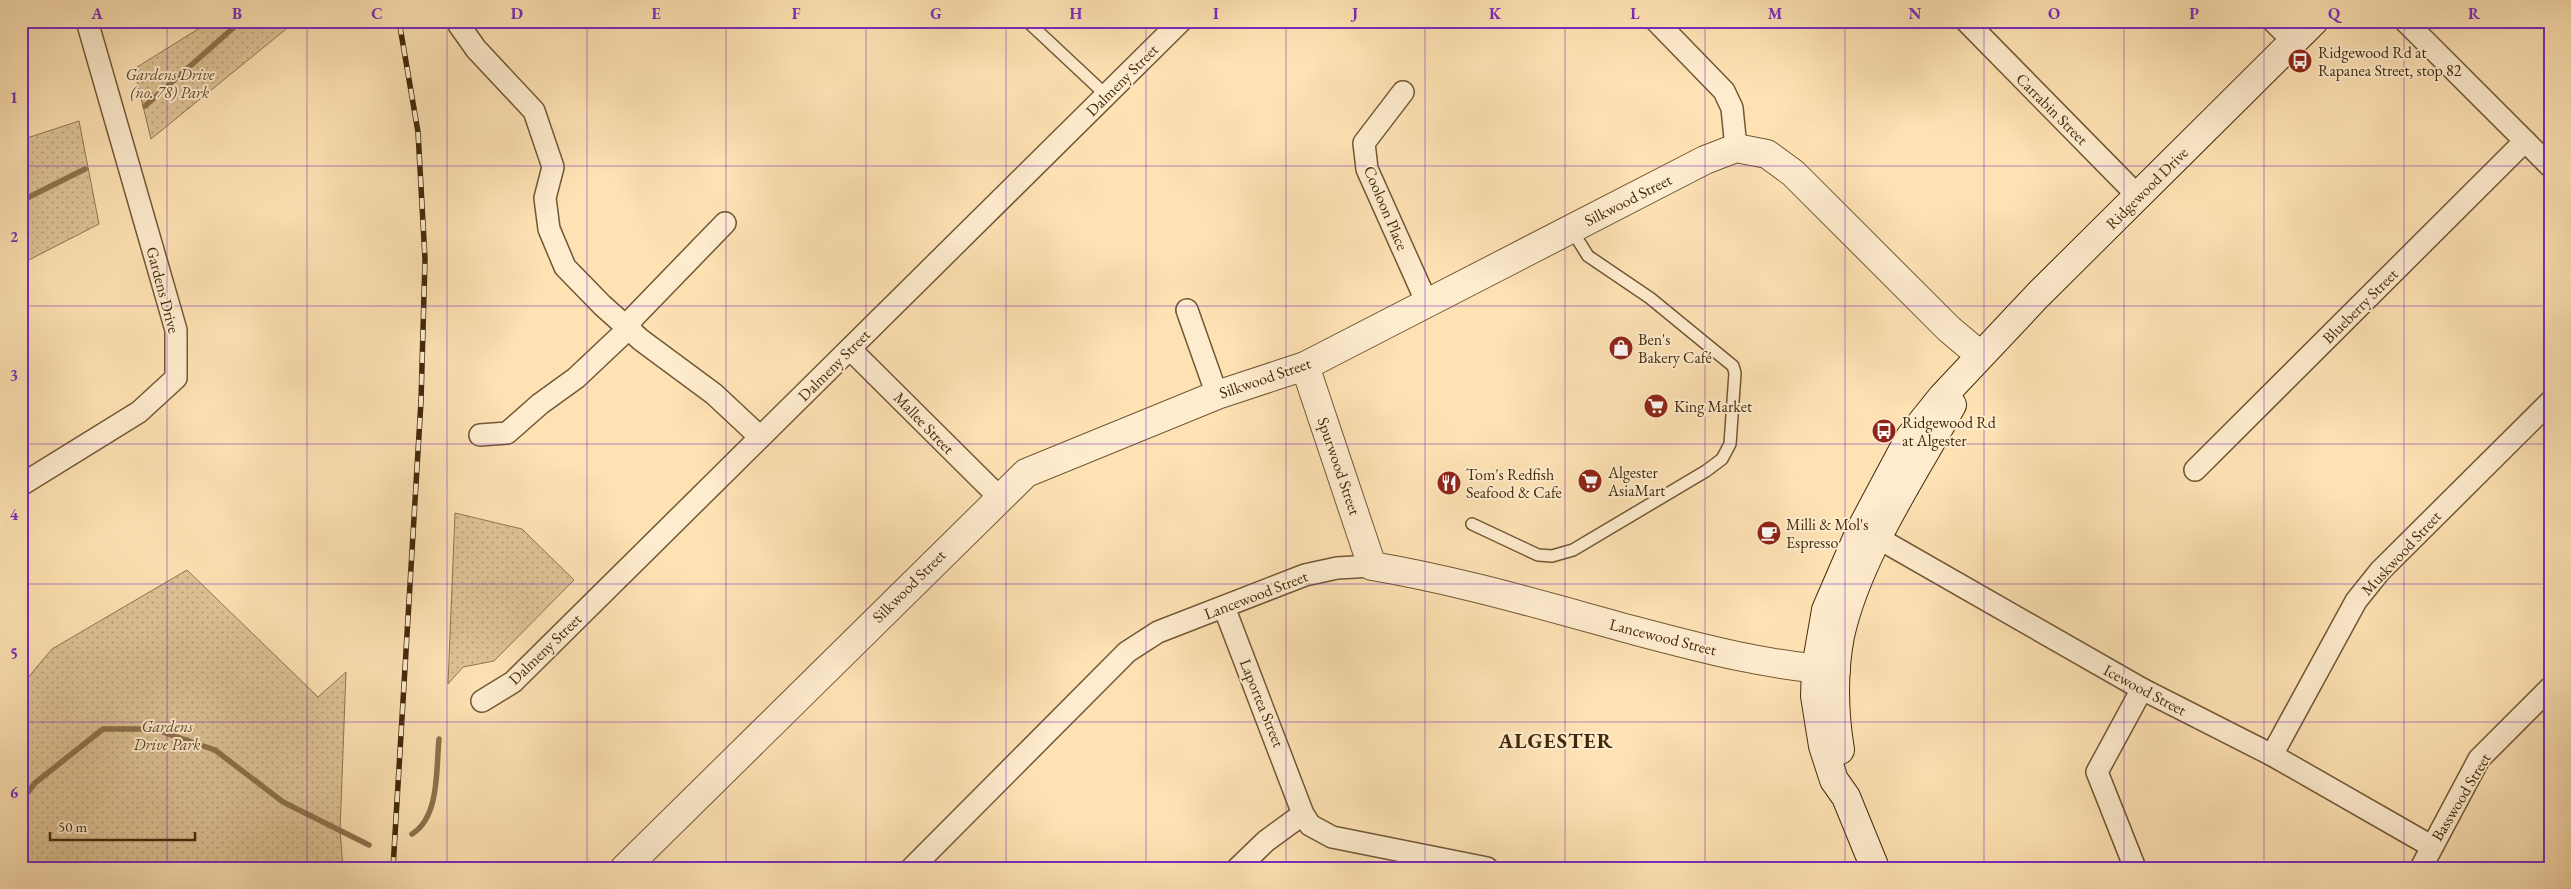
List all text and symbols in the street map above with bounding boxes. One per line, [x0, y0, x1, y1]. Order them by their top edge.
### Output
text: A [90, 3, 103, 24]
text: B [232, 3, 242, 24]
text: C [371, 3, 383, 24]
text: D [511, 3, 523, 24]
text: E [651, 3, 661, 24]
text: F [792, 3, 801, 24]
text: G [930, 3, 942, 24]
text: H [1070, 3, 1083, 24]
text: I [1213, 3, 1219, 24]
text: J [1350, 3, 1358, 24]
text: K [1489, 3, 1502, 24]
text: L [1630, 3, 1640, 24]
text: M [1768, 3, 1783, 24]
text: N [1909, 3, 1922, 24]
text: O [2048, 3, 2060, 24]
text: P [2189, 3, 2199, 24]
text: Q [2328, 3, 2343, 24]
text: R [2468, 3, 2481, 24]
street label: Dalmeny Street [1081, 39, 1163, 121]
place label: Ridgewood Rd at Rapanea Street, stop 82 [2318, 42, 2462, 81]
bus stop icon: Ridgewood Rd at Rapanea Street, stop 82 [2287, 48, 2313, 74]
park label: Gardens Drive (no. 78) Park [125, 64, 215, 103]
street label: Carrabin Street [2011, 68, 2093, 150]
text: 1 [10, 87, 18, 108]
street label: Ridgewood Drive [2101, 142, 2193, 234]
street label: Cooloon Place [1359, 163, 1413, 253]
street label: Silkwood Street [1581, 169, 1675, 231]
text: 2 [10, 226, 19, 247]
street label: Gardens Drive [141, 244, 185, 336]
street label: Blueberry Street [2318, 264, 2402, 348]
street label: Dalmeny Street [793, 324, 875, 406]
place label: Ben's Bakery Café [1638, 329, 1712, 368]
shop icon: Ben's Bakery Café [1608, 335, 1634, 361]
street label: Silkwood Street [1216, 353, 1314, 403]
text: 3 [10, 365, 18, 386]
street label: Mallee Street [889, 387, 959, 459]
supermarket icon: King Market [1643, 393, 1669, 419]
place label: King Market [1674, 396, 1752, 417]
place label: Ridgewood Rd at Algester [1902, 412, 1997, 451]
street label: Spurwood Street [1312, 414, 1366, 518]
bus stop icon: Ridgewood Rd at Algester [1871, 418, 1897, 444]
place label: Algester AsiaMart [1607, 462, 1665, 501]
place label: Tom's Redfish Seafood & Cafe [1466, 464, 1562, 503]
supermarket icon: Algester AsiaMart [1577, 468, 1603, 494]
restaurant icon: Tom's Redfish Seafood & Cafe [1436, 470, 1462, 496]
text: 4 [10, 504, 19, 525]
street label: Muskwood Street [2356, 506, 2446, 600]
place label: Milli & Mol's Espresso [1786, 514, 1868, 553]
cafe icon: Milli & Mol's Espresso [1756, 520, 1782, 546]
street label: Silkwood Street [868, 545, 950, 627]
street label: Lancewood Street [1201, 566, 1311, 624]
street label: Dalmeny Street [504, 609, 586, 689]
street label: Lancewood Street [1607, 614, 1719, 660]
text: 5 [10, 643, 18, 664]
street label: Laportea Street [1235, 656, 1289, 750]
street label: Icewood Street [2100, 659, 2190, 721]
park label: Gardens Drive Park [132, 716, 201, 755]
district label: ALGESTER [1497, 727, 1614, 754]
street label: Basswood Street [2427, 749, 2495, 845]
text: 6 [10, 782, 19, 803]
scale bar [50, 809, 195, 841]
text: 50 m [58, 817, 87, 836]

